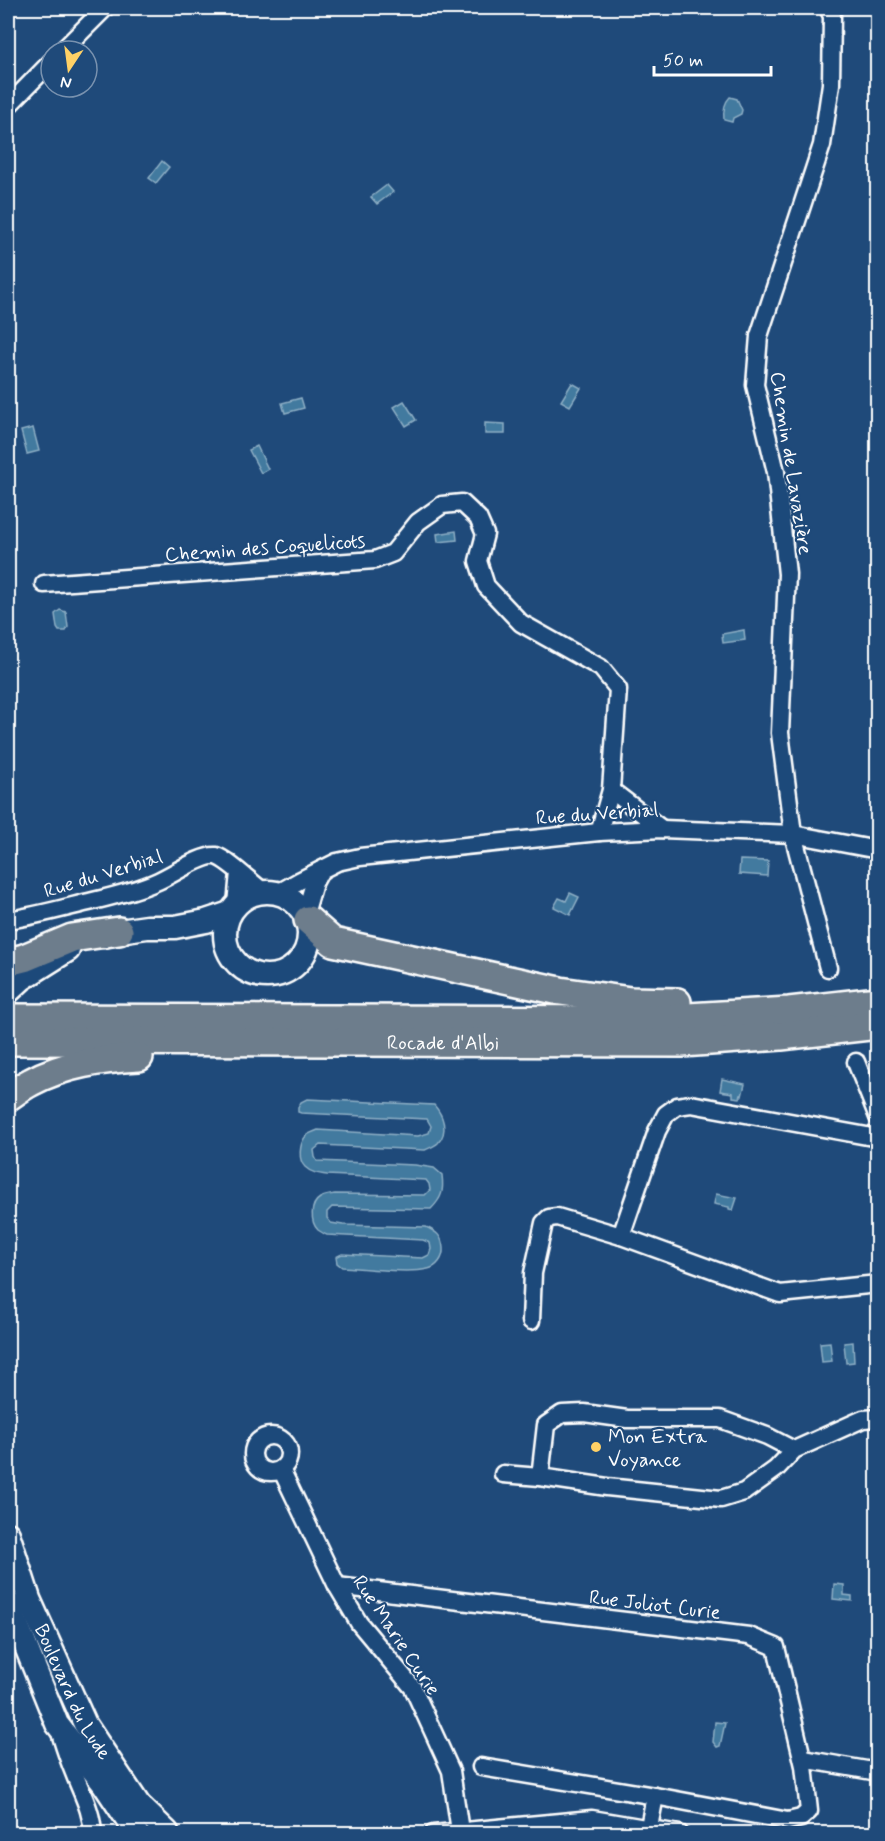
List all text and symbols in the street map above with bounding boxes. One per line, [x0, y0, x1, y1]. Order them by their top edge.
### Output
north arrow [39, 39, 99, 99]
scale bar [654, 39, 771, 77]
text: 50 m [663, 49, 703, 73]
text: N [58, 71, 74, 94]
street label: Chemin de Lavazière [763, 370, 818, 557]
street label: Chemin des Coquelicots [164, 528, 366, 569]
street label: Rue du Verbial [535, 797, 659, 832]
street label: Rue du Verbial [41, 844, 166, 905]
street label: Rocade d'Albi [387, 1030, 499, 1057]
place label: Mon Extra Voyance [608, 1424, 708, 1474]
marker: Mon Extra Voyance [589, 1440, 603, 1454]
street label: Rue Marie Curie [346, 1570, 446, 1701]
street label: Rue Joliot Curie [587, 1584, 722, 1627]
street label: Boulevard du Lude [27, 1620, 117, 1766]

